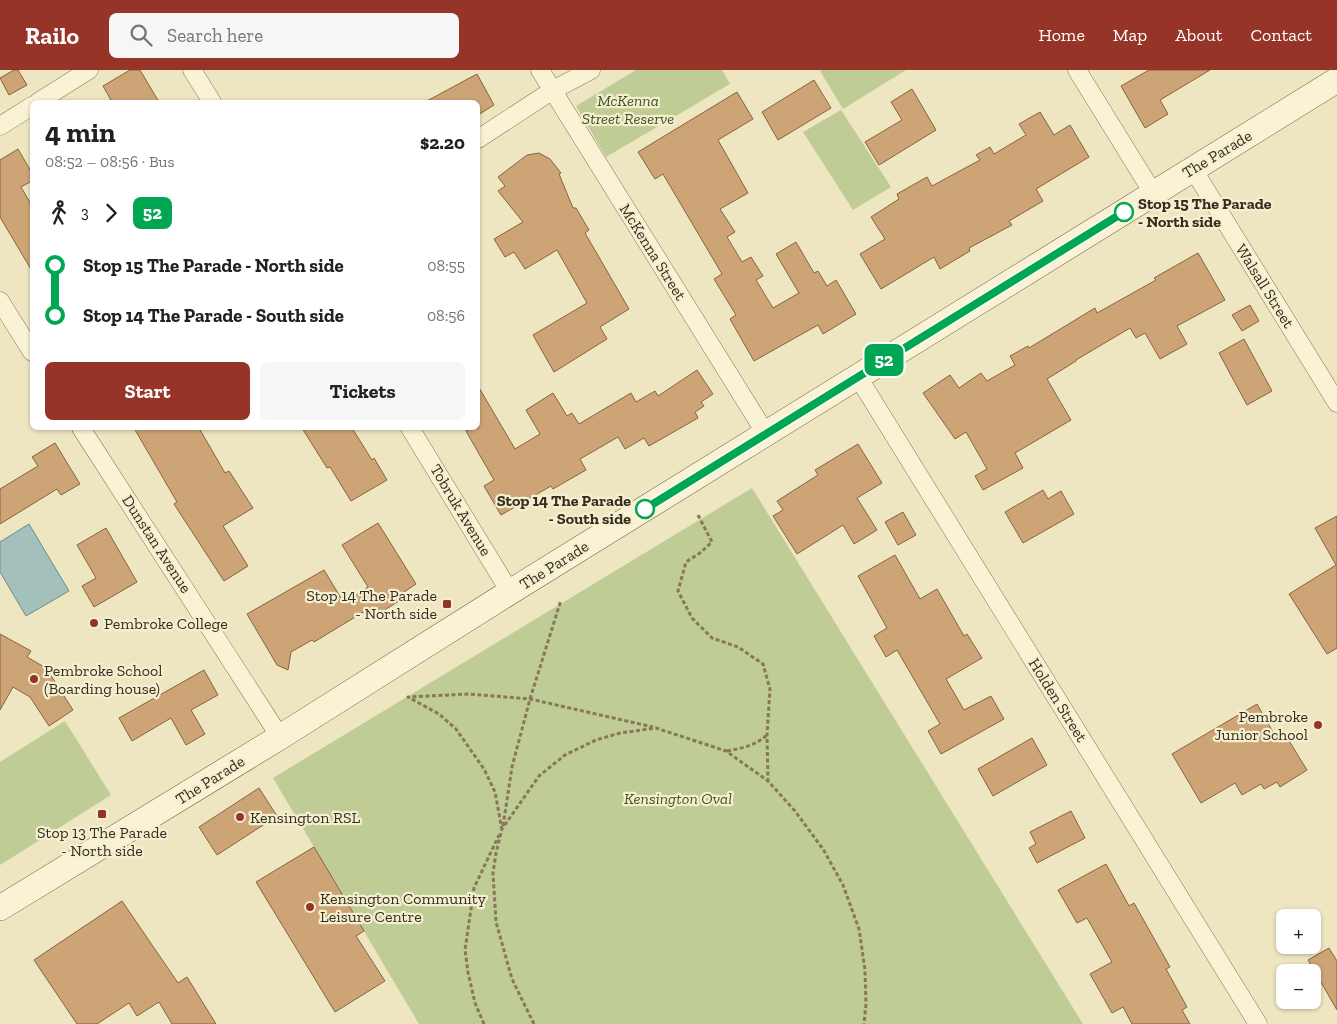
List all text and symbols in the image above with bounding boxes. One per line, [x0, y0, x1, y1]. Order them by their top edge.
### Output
search box [109, 13, 459, 58]
text: Railo [25, 21, 79, 50]
icon: search [127, 21, 155, 49]
text: Search here [167, 24, 263, 47]
text: Home [1038, 24, 1085, 46]
text: Map [1113, 24, 1147, 46]
text: About [1175, 24, 1222, 46]
text: Contact [1250, 24, 1312, 46]
park label: McKenna Street Reserve [582, 91, 674, 128]
text: 4 min [45, 116, 116, 149]
street label: The Parade [1179, 126, 1255, 182]
text: $2.20 [420, 131, 465, 154]
text: 08:52 – 08:56 · Bus [45, 152, 175, 171]
place label: Stop 15 The Parade - North side [1138, 194, 1272, 231]
icon: walk [45, 199, 73, 227]
icon: forward [97, 199, 125, 227]
street label: McKenna Street [616, 200, 690, 304]
text: 52 [143, 202, 162, 224]
marker: Stop 15 The Parade - North side [1114, 202, 1134, 222]
text: 3 [81, 203, 89, 222]
street label: Walsall Street [1232, 241, 1298, 331]
text: Stop 15 The Parade - North side [83, 254, 344, 277]
text: 08:55 [427, 256, 465, 275]
text: Stop 14 The Parade - South side [83, 304, 344, 327]
text: 08:56 [427, 306, 465, 325]
line badge: 52 [862, 344, 906, 376]
text: 52 [874, 349, 894, 371]
button: Start [45, 362, 250, 420]
button: Tickets [260, 362, 465, 420]
street label: Tobruk Avenue [426, 461, 496, 559]
street label: Dunstan Avenue [118, 491, 196, 597]
place label: Stop 14 The Parade - South side [497, 491, 631, 528]
marker: Stop 14 The Parade - South side [635, 499, 655, 519]
street label: The Parade [516, 536, 592, 594]
place label: Stop 14 The Parade - North side [306, 586, 437, 623]
marker: Stop 14 The Parade - North side [441, 598, 453, 610]
place label: Pembroke College [104, 614, 228, 633]
marker: Pembroke College [88, 617, 100, 629]
street label: Holden Street [1025, 654, 1091, 746]
place label: Pembroke School (Boarding house) [44, 661, 162, 698]
marker: Pembroke School (Boarding house) [28, 673, 40, 685]
place label: Pembroke Junior School [1215, 707, 1308, 744]
marker: Pembroke Junior School [1312, 719, 1324, 731]
street label: The Parade [172, 751, 248, 809]
park label: Kensington Oval [624, 789, 732, 808]
marker: Stop 13 The Parade - North side [96, 808, 108, 820]
place label: Kensington RSL [250, 808, 360, 827]
marker: Kensington RSL [234, 811, 246, 823]
place label: Stop 13 The Parade - North side [37, 823, 167, 860]
place label: Kensington Community Leisure Centre [320, 889, 487, 926]
marker: Kensington Community Leisure Centre [304, 901, 316, 913]
map controls [1276, 909, 1321, 1009]
button: + [1276, 909, 1321, 954]
button: − [1276, 964, 1321, 1009]

